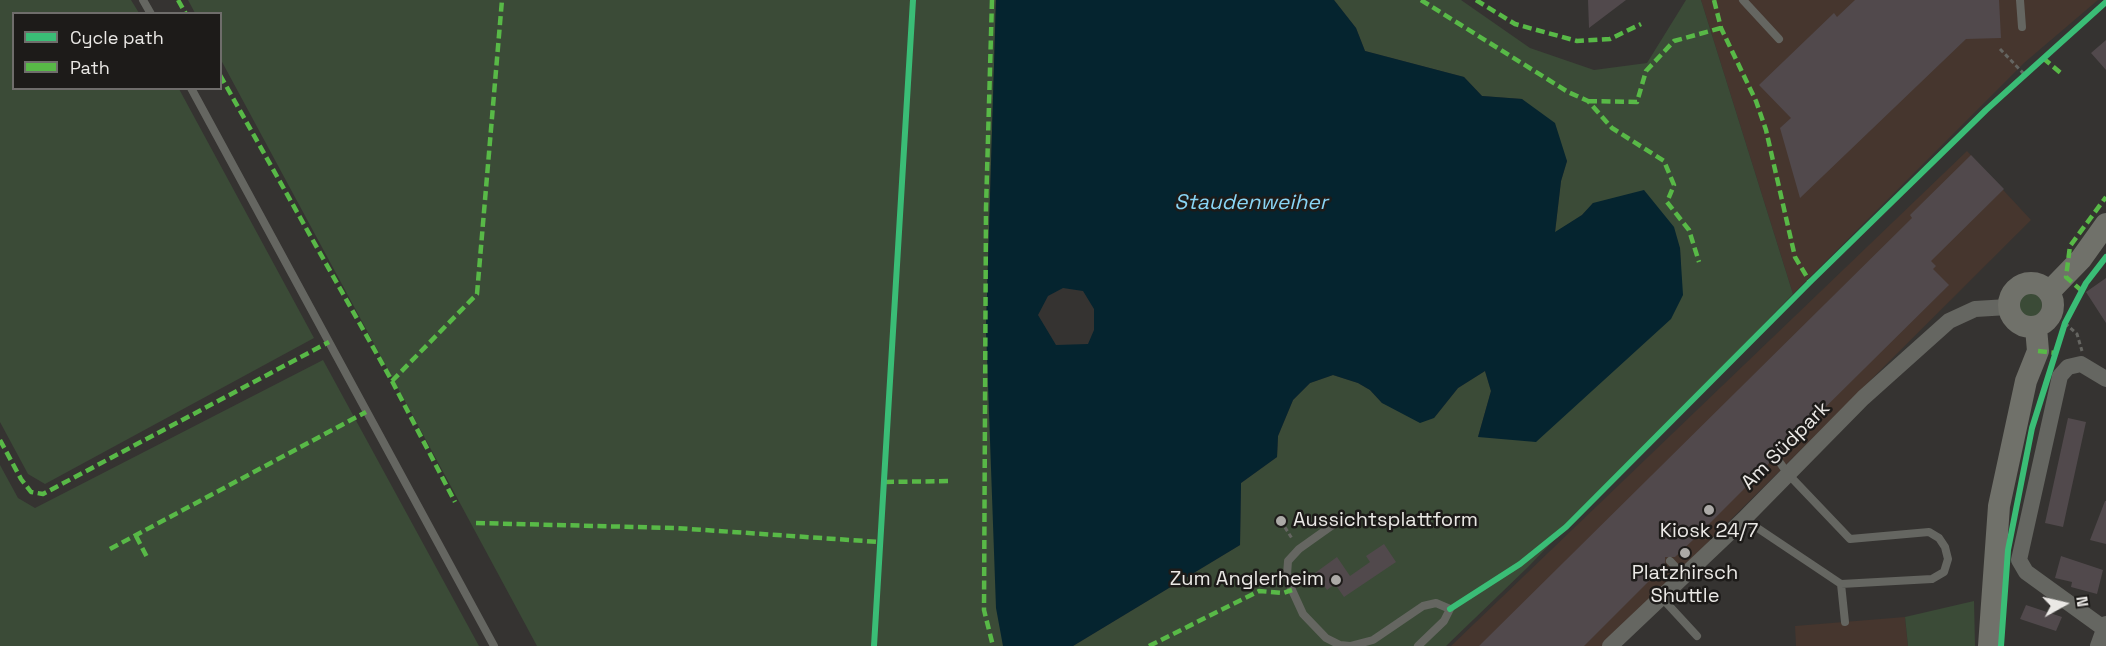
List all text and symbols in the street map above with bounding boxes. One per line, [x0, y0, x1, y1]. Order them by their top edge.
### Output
legend [12, 12, 222, 90]
text: Cycle path [70, 26, 164, 49]
text: Path [70, 56, 110, 79]
water label: Staudenweiher [1174, 190, 1328, 216]
street label: Am Südpark [1737, 397, 1835, 495]
marker: Kiosk 24/7 [1702, 503, 1716, 517]
place label: Aussichtsplattform [1293, 509, 1478, 533]
marker: Aussichtsplattform [1274, 514, 1288, 528]
place label: Kiosk 24/7 [1660, 520, 1758, 544]
marker: Platzhirsch Shuttle [1678, 546, 1692, 560]
place label: Platzhirsch Shuttle [1632, 562, 1738, 609]
place label: Zum Anglerheim [1170, 568, 1324, 592]
marker: Zum Anglerheim [1329, 573, 1343, 587]
north arrow [2034, 574, 2094, 634]
text: N [2071, 595, 2093, 608]

